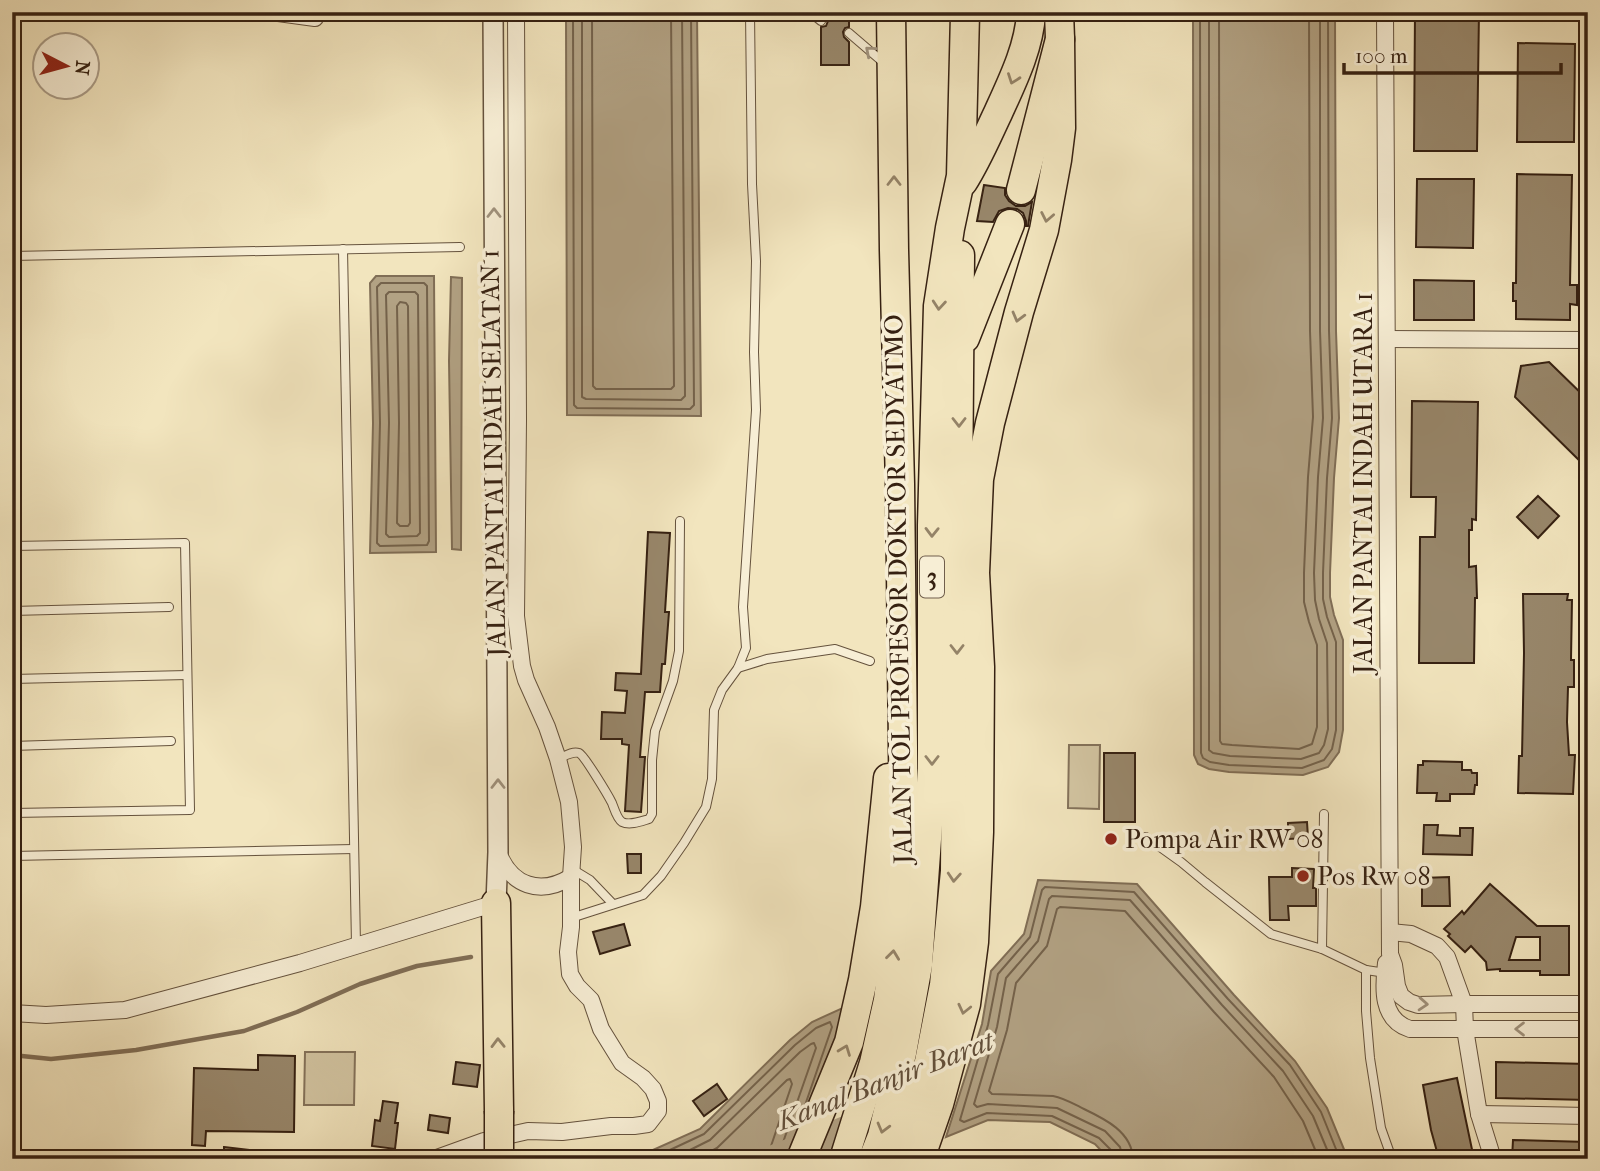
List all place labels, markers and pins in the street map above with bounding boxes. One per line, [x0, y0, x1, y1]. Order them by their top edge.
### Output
place label: Pompa Air RW 08 [1125, 824, 1323, 855]
marker: Pompa Air RW 08 [1103, 831, 1119, 847]
place label: Pos Rw 08 [1317, 861, 1431, 892]
marker: Pos Rw 08 [1295, 868, 1311, 884]

